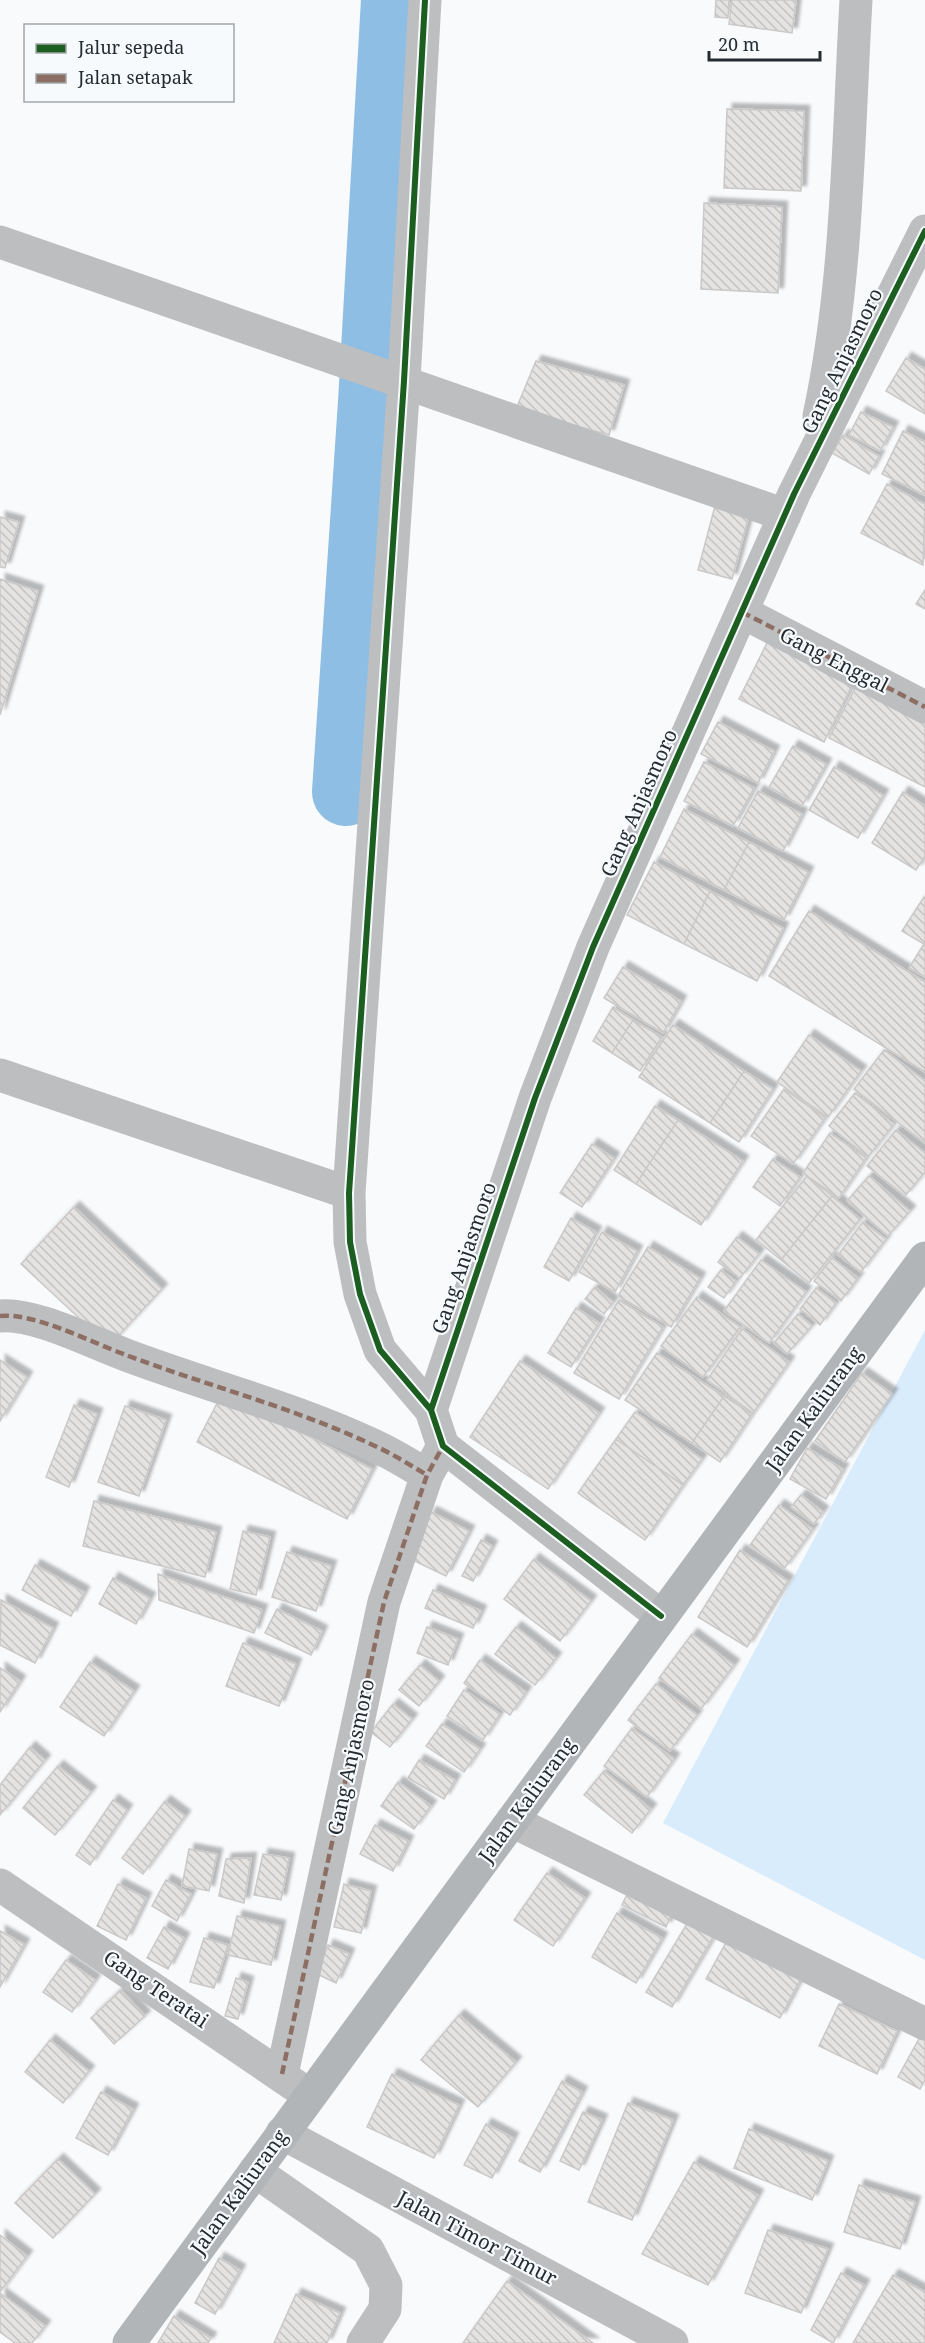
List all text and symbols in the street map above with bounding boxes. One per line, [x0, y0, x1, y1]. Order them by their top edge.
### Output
legend [24, 24, 234, 102]
scale bar [709, 24, 820, 62]
text: 20 m [718, 32, 760, 56]
text: Jalur sepeda [77, 35, 184, 59]
text: Jalan setapak [77, 65, 193, 89]
street label: Gang Anjasmoro [795, 283, 889, 438]
street label: Gang Enggal [775, 621, 893, 699]
street label: Gang Anjasmoro [594, 725, 683, 881]
street label: Gang Anjasmoro [425, 1178, 502, 1337]
street label: Jalan Kaliurang [758, 1341, 868, 1478]
street label: Gang Anjasmoro [321, 1676, 380, 1838]
street label: Jalan Kaliurang [471, 1732, 581, 1869]
street label: Gang Teratai [98, 1943, 215, 2034]
street label: Jalan Kaliurang [183, 2124, 293, 2261]
street label: Jalan Timor Timur [392, 2184, 562, 2291]

